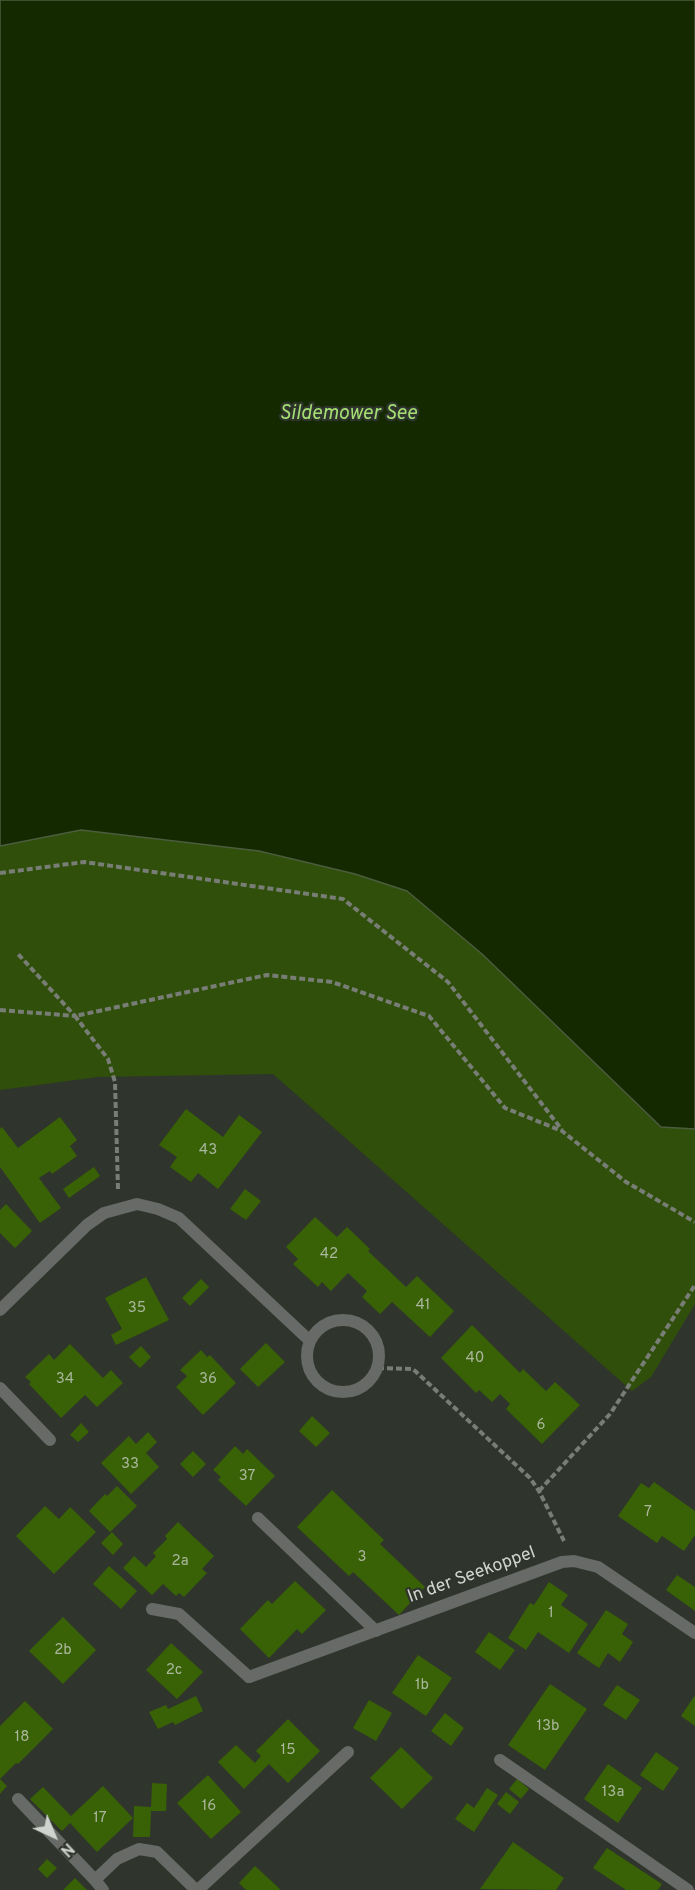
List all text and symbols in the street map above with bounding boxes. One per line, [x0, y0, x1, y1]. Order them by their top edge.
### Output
water label: Sildemower See [279, 403, 417, 427]
house number: 43 [199, 1142, 217, 1160]
house number: 42 [320, 1246, 338, 1264]
house number: 41 [416, 1297, 430, 1315]
house number: 35 [128, 1300, 146, 1318]
house number: 40 [466, 1350, 484, 1368]
house number: 34 [56, 1371, 74, 1389]
house number: 36 [199, 1371, 217, 1389]
house number: 6 [537, 1417, 545, 1435]
house number: 33 [121, 1456, 139, 1474]
house number: 37 [239, 1468, 255, 1486]
house number: 7 [644, 1504, 652, 1522]
street label: In der Seekoppel [405, 1543, 539, 1609]
house number: 3 [357, 1549, 367, 1567]
house number: 2a [171, 1553, 189, 1571]
house number: 1 [548, 1605, 554, 1623]
house number: 2b [54, 1642, 72, 1660]
house number: 2c [166, 1662, 182, 1680]
house number: 1b [415, 1677, 429, 1695]
house number: 13b [536, 1718, 560, 1736]
house number: 18 [15, 1729, 29, 1747]
house number: 15 [281, 1742, 295, 1760]
house number: 13a [602, 1784, 624, 1802]
house number: 16 [202, 1798, 216, 1816]
north arrow [24, 1806, 84, 1866]
house number: 17 [93, 1810, 107, 1828]
text: N [55, 1838, 78, 1860]

